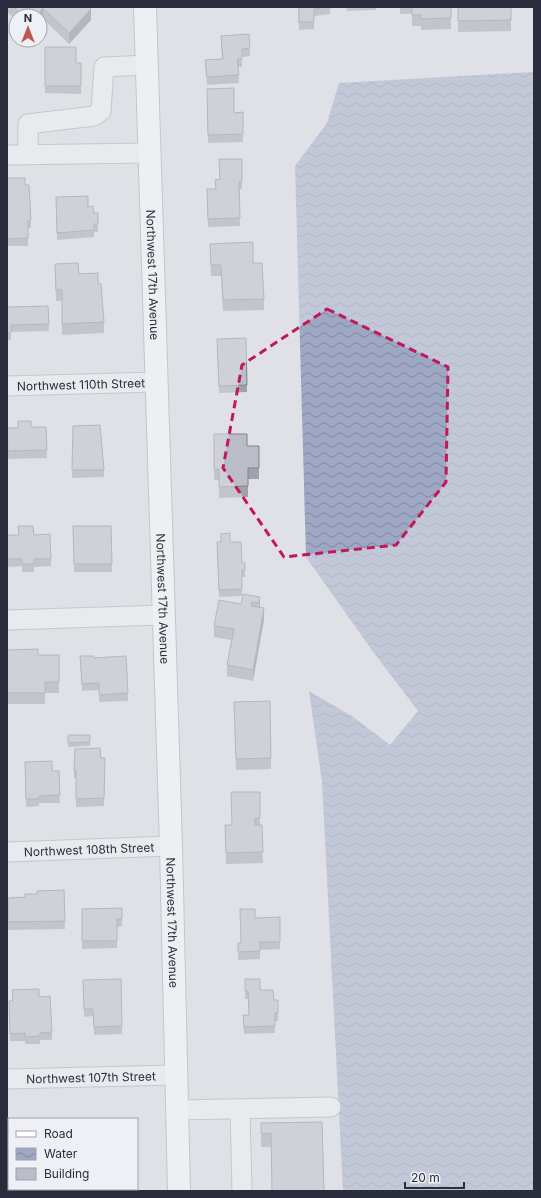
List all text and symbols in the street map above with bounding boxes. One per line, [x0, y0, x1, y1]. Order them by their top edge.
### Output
north arrow [8, 8, 48, 48]
text: N [24, 11, 32, 25]
street label: Northwest 17th Avenue [144, 209, 163, 340]
street label: Northwest 110th Street [17, 375, 145, 393]
street label: Northwest 17th Avenue [154, 533, 173, 664]
street label: Northwest 108th Street [23, 839, 154, 859]
street label: Northwest 17th Avenue [164, 857, 182, 988]
street label: Northwest 107th Street [26, 1068, 156, 1086]
legend [8, 1118, 138, 1190]
text: Road [44, 1126, 73, 1141]
text: Water [44, 1146, 78, 1161]
scale bar [405, 1164, 464, 1190]
text: Building [44, 1166, 89, 1181]
text: 20 m [411, 1170, 440, 1185]

